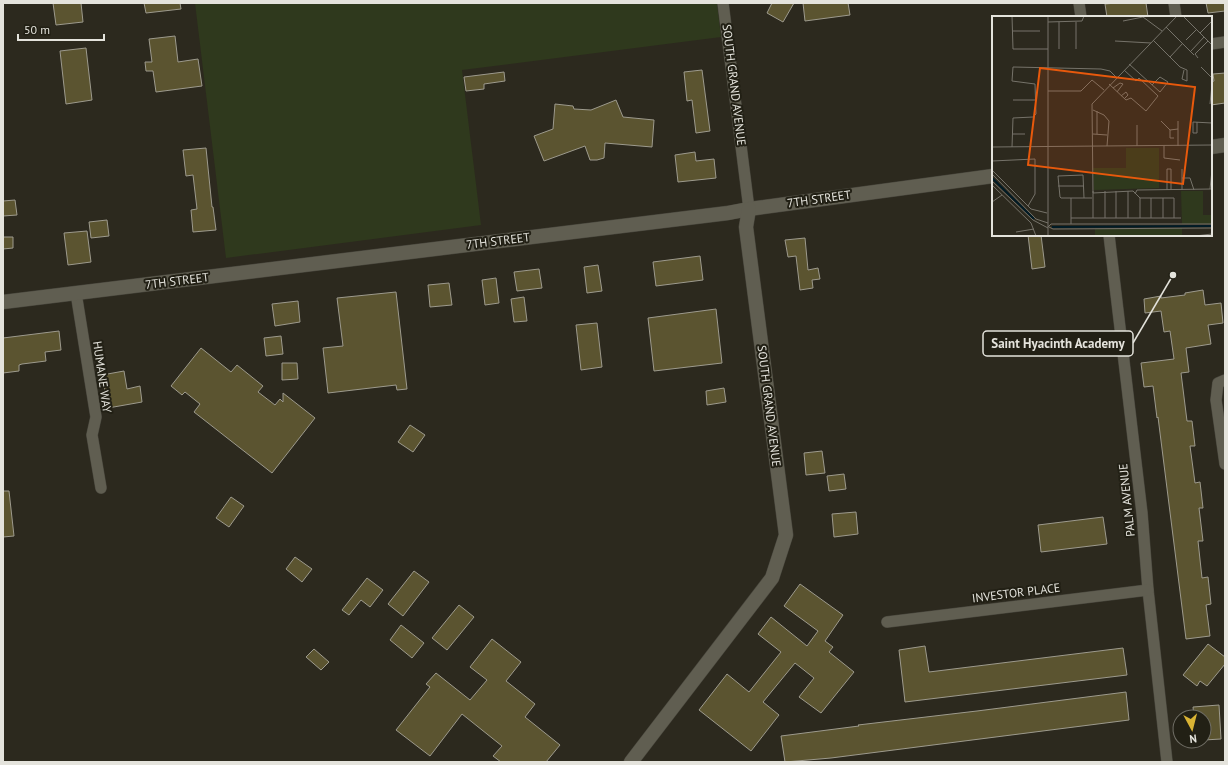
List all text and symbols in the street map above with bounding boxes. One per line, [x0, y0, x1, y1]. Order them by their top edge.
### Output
scale bar [18, 16, 104, 42]
inset map [992, 16, 1212, 236]
text: 50 m [24, 22, 50, 37]
street label: SOUTH GRAND AVENUE [720, 23, 749, 147]
street label: 7TH STREET [786, 187, 852, 210]
street label: 7TH STREET [465, 229, 531, 252]
street label: 7TH STREET [144, 269, 210, 292]
callout: Saint Hyacinth Academy [983, 331, 1133, 356]
text: Saint Hyacinth Academy [991, 335, 1126, 352]
street label: HUMANE WAY [90, 340, 115, 414]
street label: SOUTH GRAND AVENUE [755, 344, 784, 468]
street label: PALM AVENUE [1115, 463, 1138, 537]
street label: INVESTOR PLACE [971, 580, 1061, 605]
north arrow [1172, 709, 1212, 749]
text: N [1189, 732, 1198, 746]

